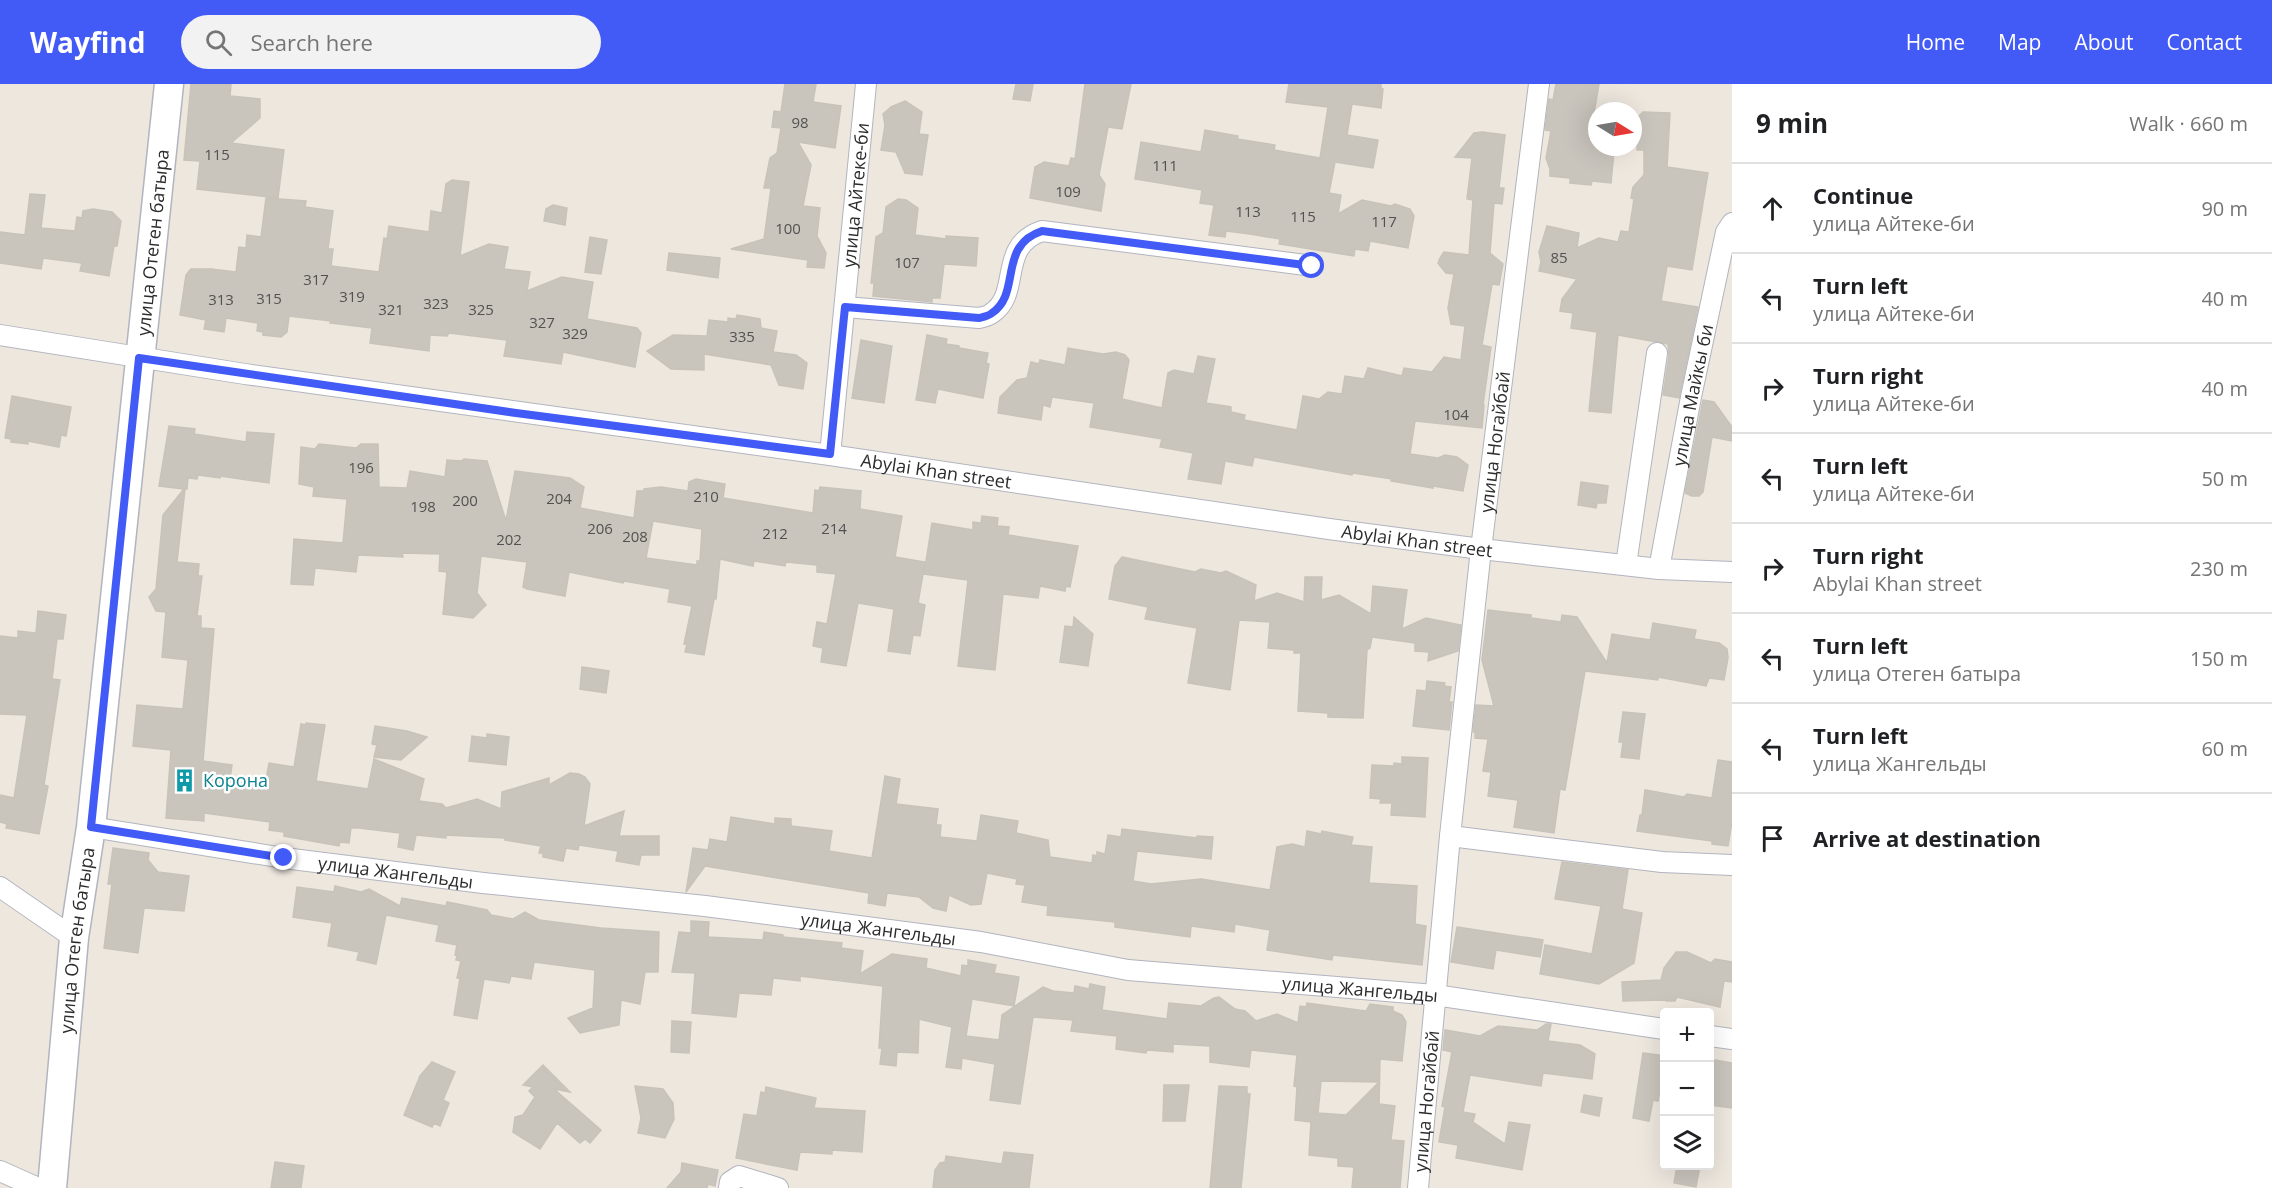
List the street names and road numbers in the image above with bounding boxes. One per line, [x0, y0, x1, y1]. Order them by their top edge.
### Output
street label: улица Айтеке-би [836, 122, 874, 269]
street label: улица Отеген батыра [131, 148, 174, 337]
street label: улица Майкы би [1666, 322, 1718, 468]
street label: улица Ногайбай [1474, 370, 1515, 514]
street label: Abylai Khan street [859, 448, 1013, 494]
street label: Abylai Khan street [1340, 519, 1494, 562]
street label: улица Отеген батыра [54, 845, 100, 1034]
street label: улица Жангельды [317, 850, 475, 894]
street label: улица Жангельды [799, 907, 957, 951]
street label: улица Жангельды [1281, 971, 1439, 1007]
street label: улица Ногайбай [1407, 1029, 1444, 1173]

